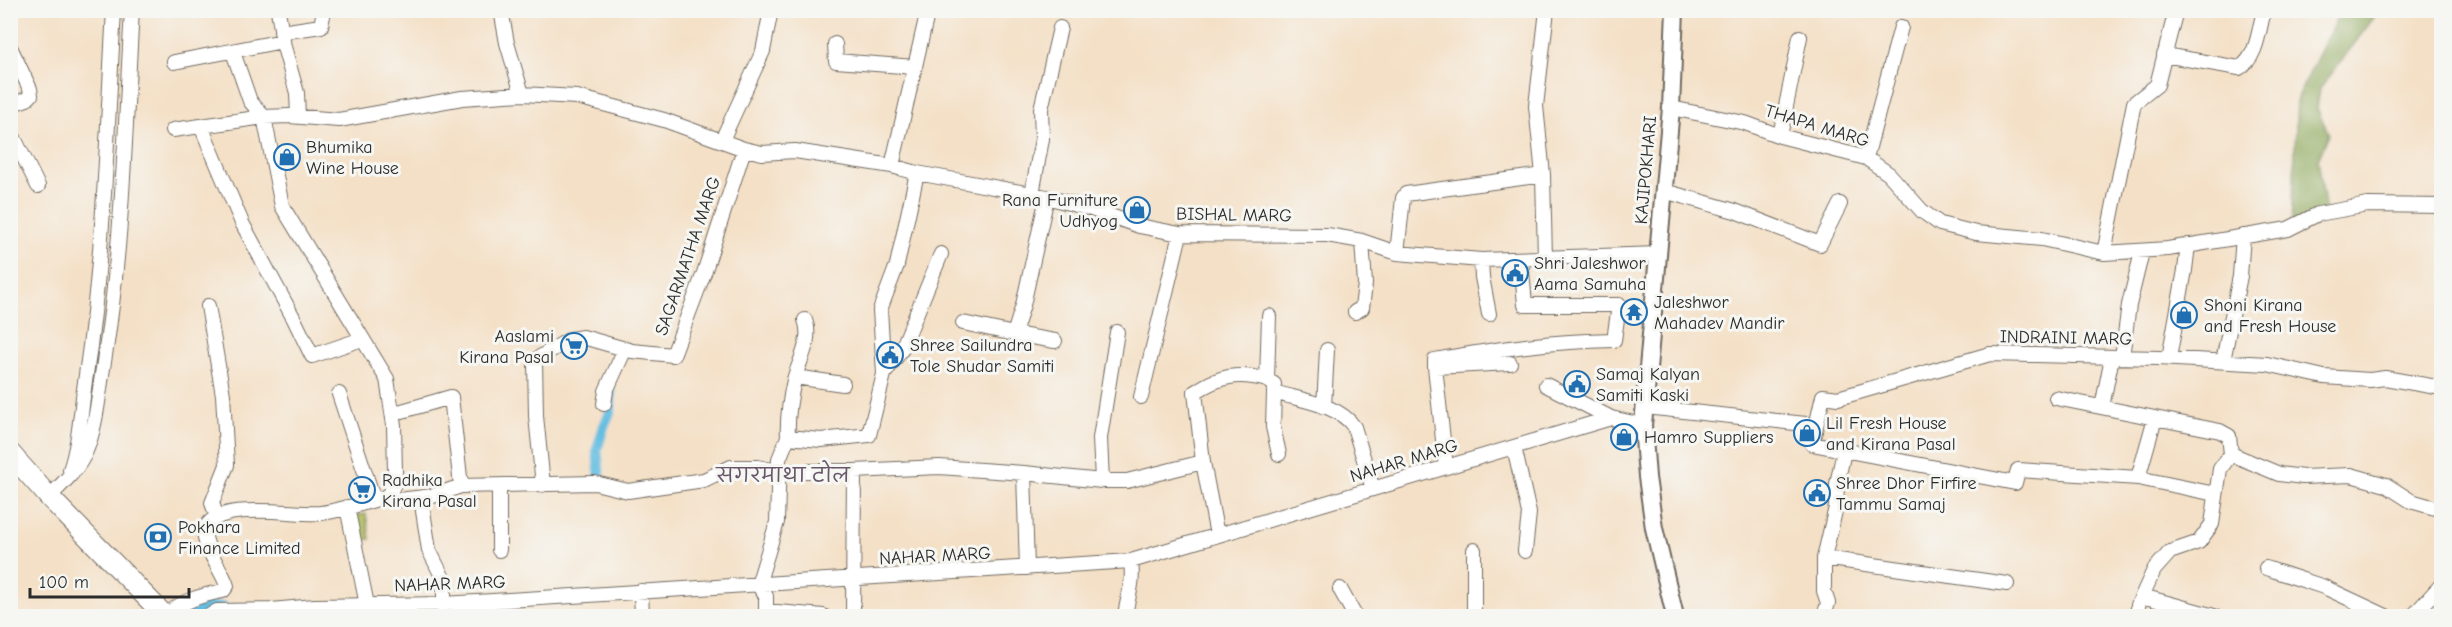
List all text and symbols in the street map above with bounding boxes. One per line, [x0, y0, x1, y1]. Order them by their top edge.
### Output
street label: THAPA MARG [1762, 100, 1872, 152]
street label: KAJIPOKHARI [1631, 115, 1661, 225]
place label: Bhumika Wine House [306, 137, 399, 179]
shop icon: Bhumika Wine House [272, 142, 302, 172]
street label: SAGARMATHA MARG [651, 174, 725, 338]
place label: Rana Furniture Udhyog [1002, 190, 1118, 232]
shop icon: Rana Furniture Udhyog [1122, 195, 1152, 225]
street label: BISHAL MARG [1176, 203, 1292, 227]
place label: Shri Jaleshwor Aama Samuha [1534, 253, 1646, 295]
public building icon: Shri Jaleshwor Aama Samuha [1500, 258, 1530, 288]
place label: Jaleshwor Mahadev Mandir [1654, 292, 1785, 334]
place label: Shoni Kirana and Fresh House [2204, 295, 2336, 337]
temple icon: Jaleshwor Mahadev Mandir [1619, 297, 1649, 327]
shop icon: Shoni Kirana and Fresh House [2169, 300, 2199, 330]
place label: Aaslami Kirana Pasal [459, 326, 554, 368]
street label: INDRAINI MARG [2000, 326, 2133, 350]
supermarket icon: Aaslami Kirana Pasal [559, 331, 589, 361]
place label: Shree Sailundra Tole Shudar Samiti [910, 335, 1054, 377]
public building icon: Shree Sailundra Tole Shudar Samiti [875, 340, 905, 370]
place label: Samaj Kalyan Samiti Kaski [1596, 364, 1700, 406]
public building icon: Samaj Kalyan Samiti Kaski [1562, 369, 1592, 399]
place label: Lil Fresh House and Kirana Pasal [1826, 413, 1956, 455]
shop icon: Lil Fresh House and Kirana Pasal [1792, 418, 1822, 448]
shop icon: Hamro Suppliers [1609, 422, 1639, 452]
place label: Hamro Suppliers [1644, 427, 1774, 448]
street label: NAHAR MARG [1348, 435, 1461, 487]
district label: सगरमाथा टोल [715, 460, 851, 487]
place label: Radhika Kirana Pasal [382, 470, 477, 512]
place label: Shree Dhor Firfire Tammu Samaj [1836, 473, 1977, 515]
supermarket icon: Radhika Kirana Pasal [347, 475, 377, 505]
public building icon: Shree Dhor Firfire Tammu Samaj [1802, 478, 1832, 508]
place label: Pokhara Finance Limited [178, 517, 301, 559]
bank icon: Pokhara Finance Limited [143, 522, 173, 552]
street label: NAHAR MARG [879, 543, 991, 569]
scale bar [30, 561, 189, 599]
text: 100 m [39, 572, 89, 593]
street label: NAHAR MARG [394, 572, 506, 596]

